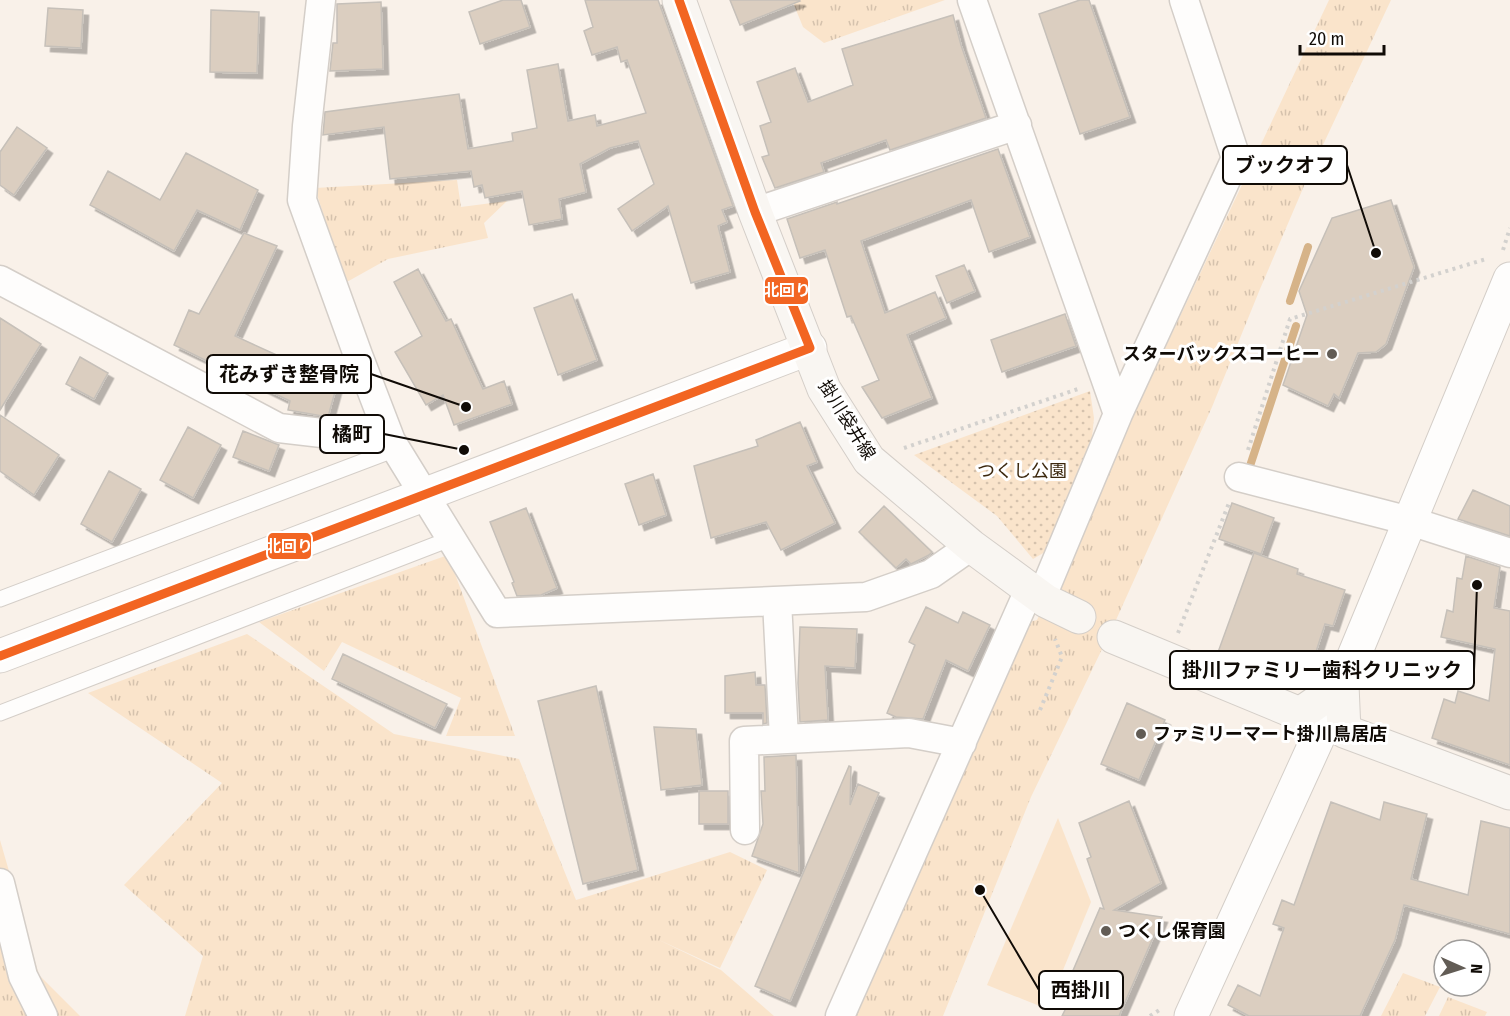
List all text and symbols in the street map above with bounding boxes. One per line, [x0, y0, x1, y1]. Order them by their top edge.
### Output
scale bar [1300, 18, 1384, 56]
text: 20 m [1309, 28, 1344, 50]
callout: ブックオフ [1223, 146, 1347, 184]
text: ブックオフ [1235, 153, 1335, 177]
line badge: 北回り [764, 276, 809, 305]
text: 北回り [763, 281, 811, 300]
place label: スターバックスコーヒー [1123, 343, 1320, 365]
marker: スターバックスコーヒー [1325, 347, 1339, 361]
callout: 花みずき整骨院 [207, 355, 371, 393]
text: 花みずき整骨院 [219, 362, 359, 386]
street label: 掛川袋井線 [814, 376, 880, 464]
callout: 橘町 [320, 415, 384, 453]
text: 橘町 [332, 422, 372, 446]
park label: つくし公園 [977, 460, 1067, 482]
line badge: 北回り [267, 532, 312, 560]
text: 北回り [265, 537, 313, 556]
callout: 掛川ファミリー歯科クリニック [1170, 651, 1474, 689]
text: 掛川ファミリー歯科クリニック [1182, 658, 1462, 682]
place label: ファミリーマート掛川鳥居店 [1153, 723, 1387, 745]
marker: ファミリーマート掛川鳥居店 [1134, 727, 1148, 741]
place label: つくし保育園 [1118, 920, 1226, 942]
marker: つくし保育園 [1099, 924, 1113, 938]
north arrow [1432, 938, 1492, 998]
text: N [1467, 963, 1486, 974]
callout: 西掛川 [1039, 971, 1123, 1009]
text: 西掛川 [1051, 978, 1111, 1002]

